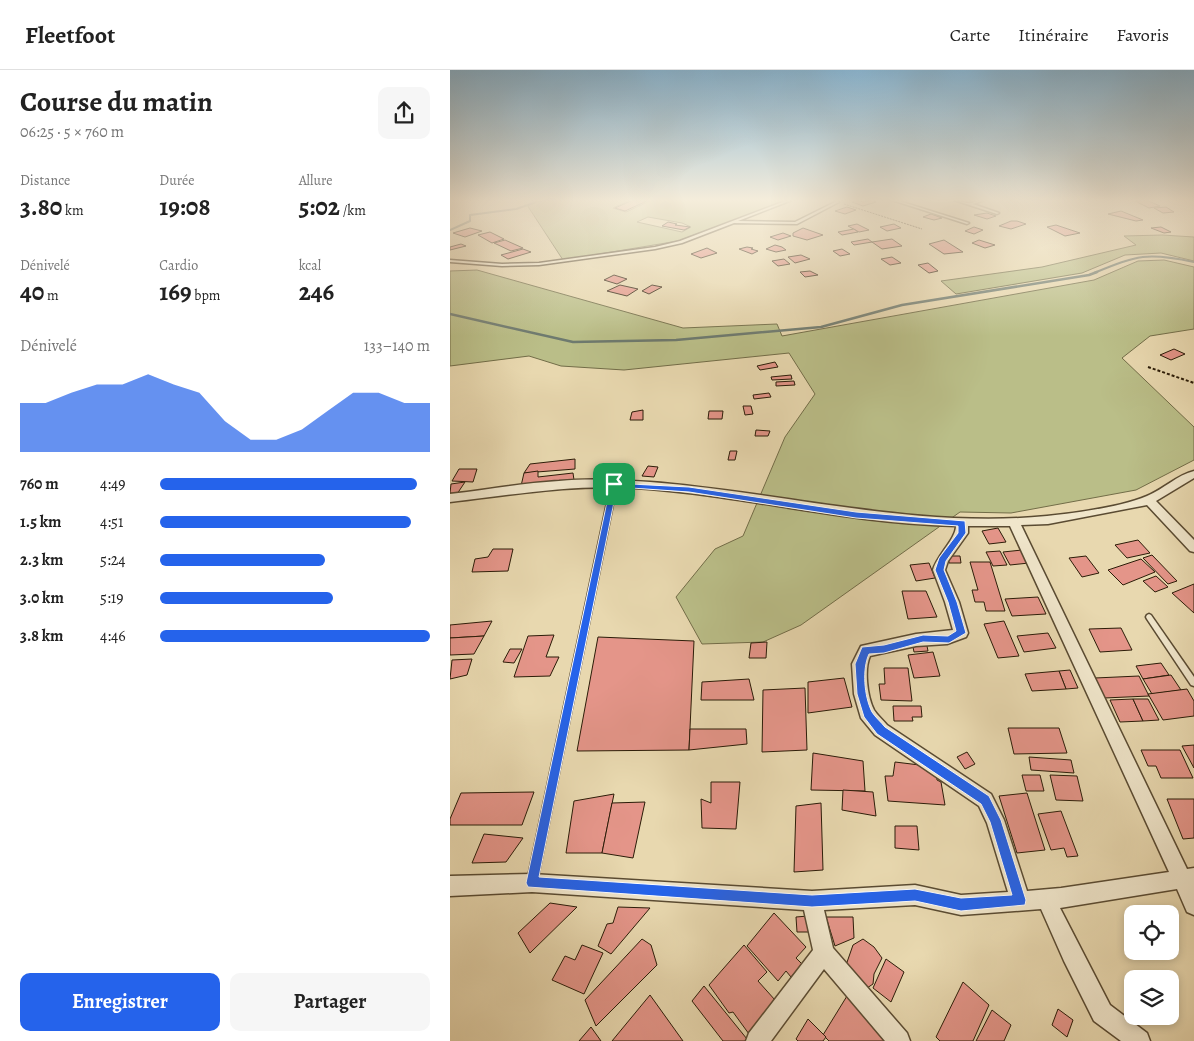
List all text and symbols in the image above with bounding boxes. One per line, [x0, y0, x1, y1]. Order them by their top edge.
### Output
text: Fleetfoot [25, 19, 115, 51]
text: Carte [950, 23, 990, 47]
text: Itinéraire [1018, 23, 1089, 47]
text: Favoris [1117, 23, 1169, 47]
text: Course du matin [20, 83, 213, 121]
button: share [378, 87, 430, 139]
text: 06:25 · 5 × 760 m [20, 121, 124, 143]
text: Distance [20, 171, 70, 190]
text: Durée [159, 171, 195, 190]
text: Allure [299, 171, 332, 190]
text: 3.80 [20, 190, 62, 224]
text: 19:08 [159, 190, 210, 224]
text: 5:02 [299, 190, 340, 224]
text: km [62, 201, 84, 220]
text: /km [340, 201, 366, 220]
text: Dénivelé [20, 256, 70, 275]
text: Cardio [159, 256, 198, 275]
text: kcal [299, 256, 321, 275]
text: 40 [20, 275, 44, 309]
text: 169 [159, 275, 192, 309]
text: 246 [299, 275, 334, 309]
text: m [44, 286, 59, 305]
text: bpm [192, 286, 220, 305]
text: Dénivelé [20, 335, 77, 357]
text: 133–140 m [364, 335, 430, 357]
pin [593, 463, 635, 505]
icon: arrive [600, 470, 628, 498]
text: 760 m [20, 473, 59, 495]
text: 4:49 [100, 473, 126, 495]
text: 1.5 km [20, 511, 61, 533]
text: 4:51 [100, 511, 123, 533]
text: 2.3 km [20, 549, 63, 571]
text: 5:24 [100, 549, 126, 571]
text: 3.0 km [20, 587, 64, 609]
text: 5:19 [100, 587, 123, 609]
text: 3.8 km [20, 625, 63, 647]
text: 4:46 [100, 625, 126, 647]
map controls [1124, 905, 1179, 1025]
button: locate [1124, 905, 1179, 960]
button: layers [1124, 970, 1179, 1025]
button: Enregistrer [20, 973, 220, 1031]
button: Partager [230, 973, 430, 1031]

